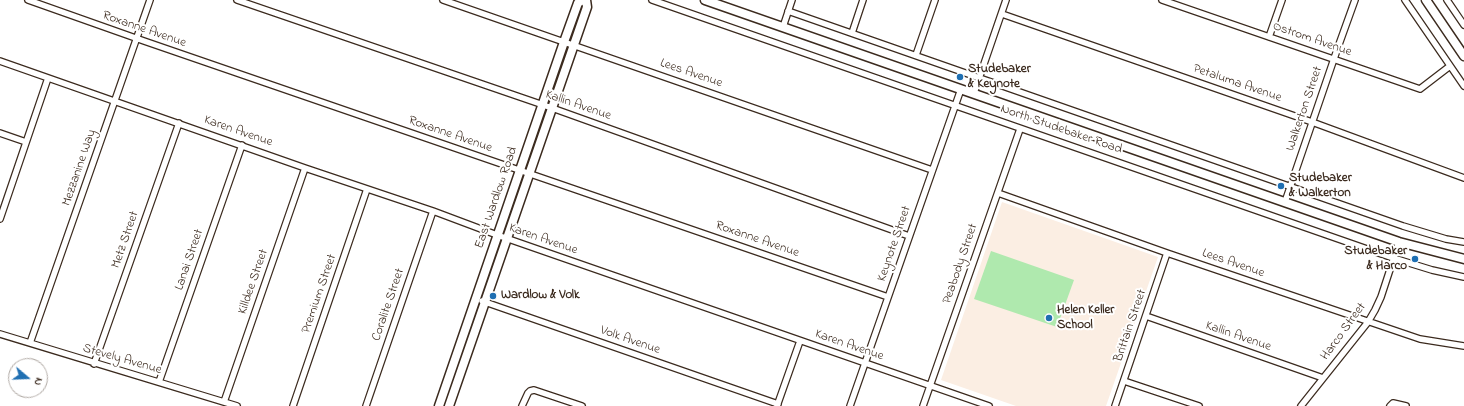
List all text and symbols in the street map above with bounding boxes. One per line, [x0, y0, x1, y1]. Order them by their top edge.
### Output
street label: Roxanne Avenue [100, 8, 188, 52]
street label: Ostrom Avenue [1270, 19, 1354, 61]
street label: Lees Avenue [658, 56, 724, 92]
place label: Studebaker & Keynote [968, 62, 1031, 93]
street label: Petaluma Avenue [1191, 62, 1283, 106]
street label: Walkerton Street [1283, 65, 1327, 153]
marker: Studebaker & Keynote [955, 72, 965, 82]
street label: Kallin Avenue [543, 87, 613, 125]
street label: North Studebaker Road [998, 102, 1124, 158]
street label: Karen Avenue [202, 113, 274, 151]
street label: Roxanne Avenue [406, 113, 494, 157]
street label: Mezzanine Way [60, 128, 100, 208]
street label: East Wardlow Road [472, 145, 522, 251]
place label: Studebaker & Walkerton [1289, 171, 1352, 202]
marker: Studebaker & Walkerton [1276, 181, 1286, 191]
street label: Keynote Street [875, 204, 915, 284]
street label: Metz Street [109, 209, 143, 271]
street label: Roxanne Avenue [713, 218, 801, 262]
street label: Karen Avenue [507, 221, 579, 259]
street label: Peabody Street [940, 222, 982, 306]
street label: Lanai Street [172, 227, 208, 293]
place label: Studebaker & Harco [1344, 244, 1407, 275]
street label: Lees Avenue [1200, 246, 1266, 282]
street label: Killdee Street [236, 247, 272, 317]
street label: Premium Street [299, 252, 341, 336]
marker: Studebaker & Harco [1410, 254, 1420, 264]
street label: Coralite Street [369, 267, 409, 343]
place label: Wardlow & Volk [501, 288, 580, 304]
street label: Brittain Street [1111, 288, 1151, 364]
marker: Wardlow & Volk [488, 291, 498, 301]
street label: Harco Street [1318, 300, 1370, 364]
place label: Helen Keller School [1057, 303, 1114, 334]
marker: Helen Keller School [1044, 313, 1054, 323]
street label: Kallin Avenue [1203, 318, 1273, 356]
street label: Volk Avenue [598, 323, 662, 359]
street label: Karen Avenue [813, 327, 885, 365]
street label: Stevely Avenue [81, 341, 163, 379]
north arrow [8, 358, 48, 398]
text: N [30, 375, 47, 388]

